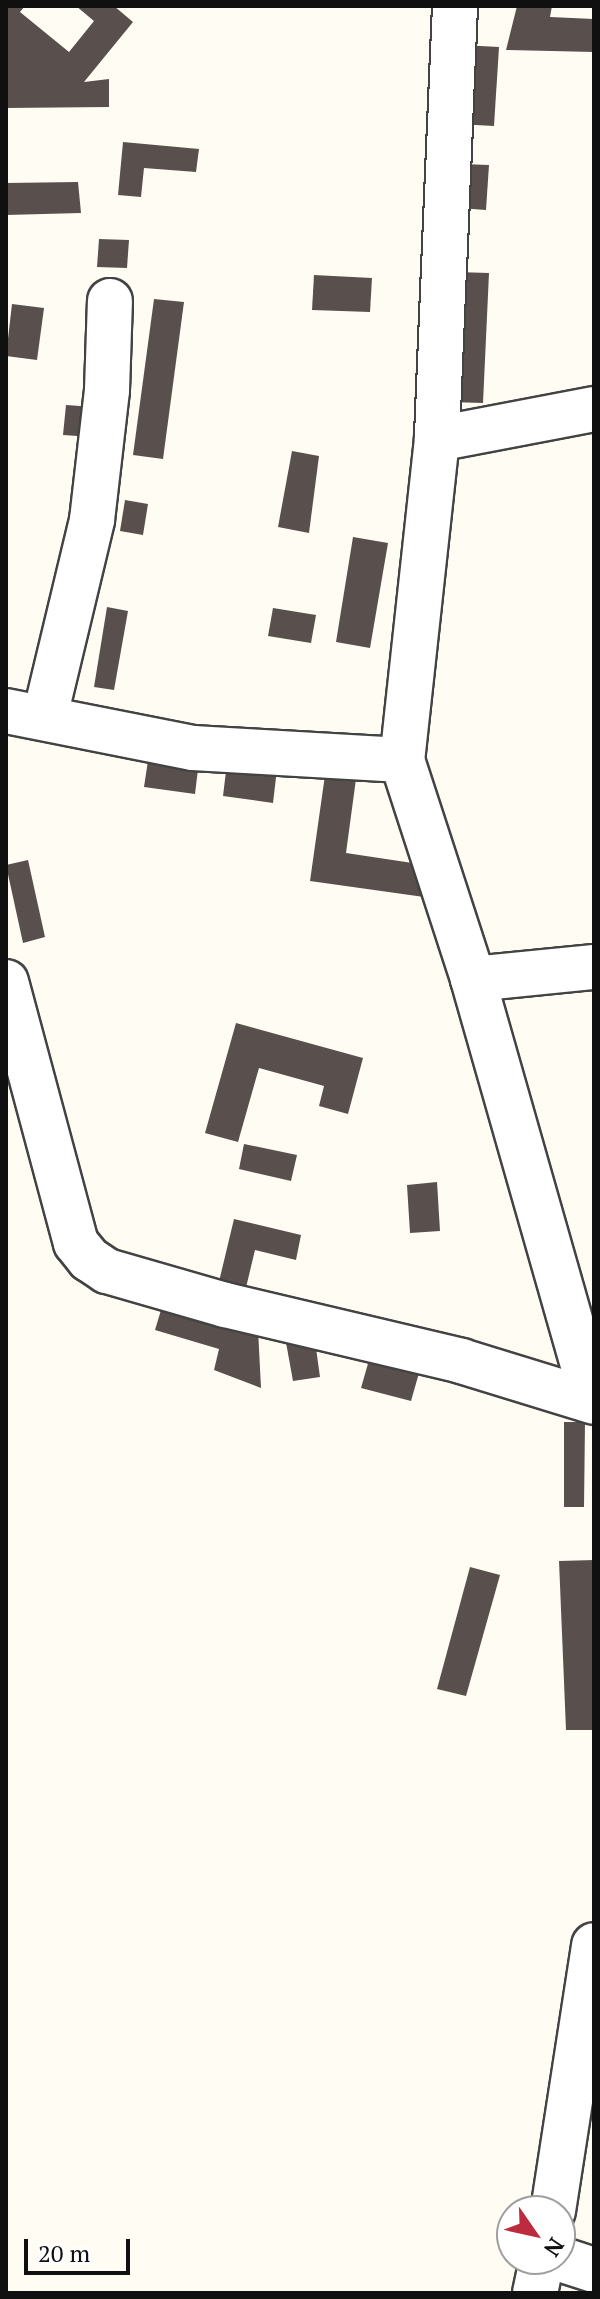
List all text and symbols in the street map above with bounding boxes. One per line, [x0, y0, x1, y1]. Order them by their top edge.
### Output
north arrow [496, 2195, 576, 2275]
scale bar [28, 2223, 134, 2273]
text: N [538, 2233, 571, 2263]
text: 20 m [38, 2237, 90, 2269]

